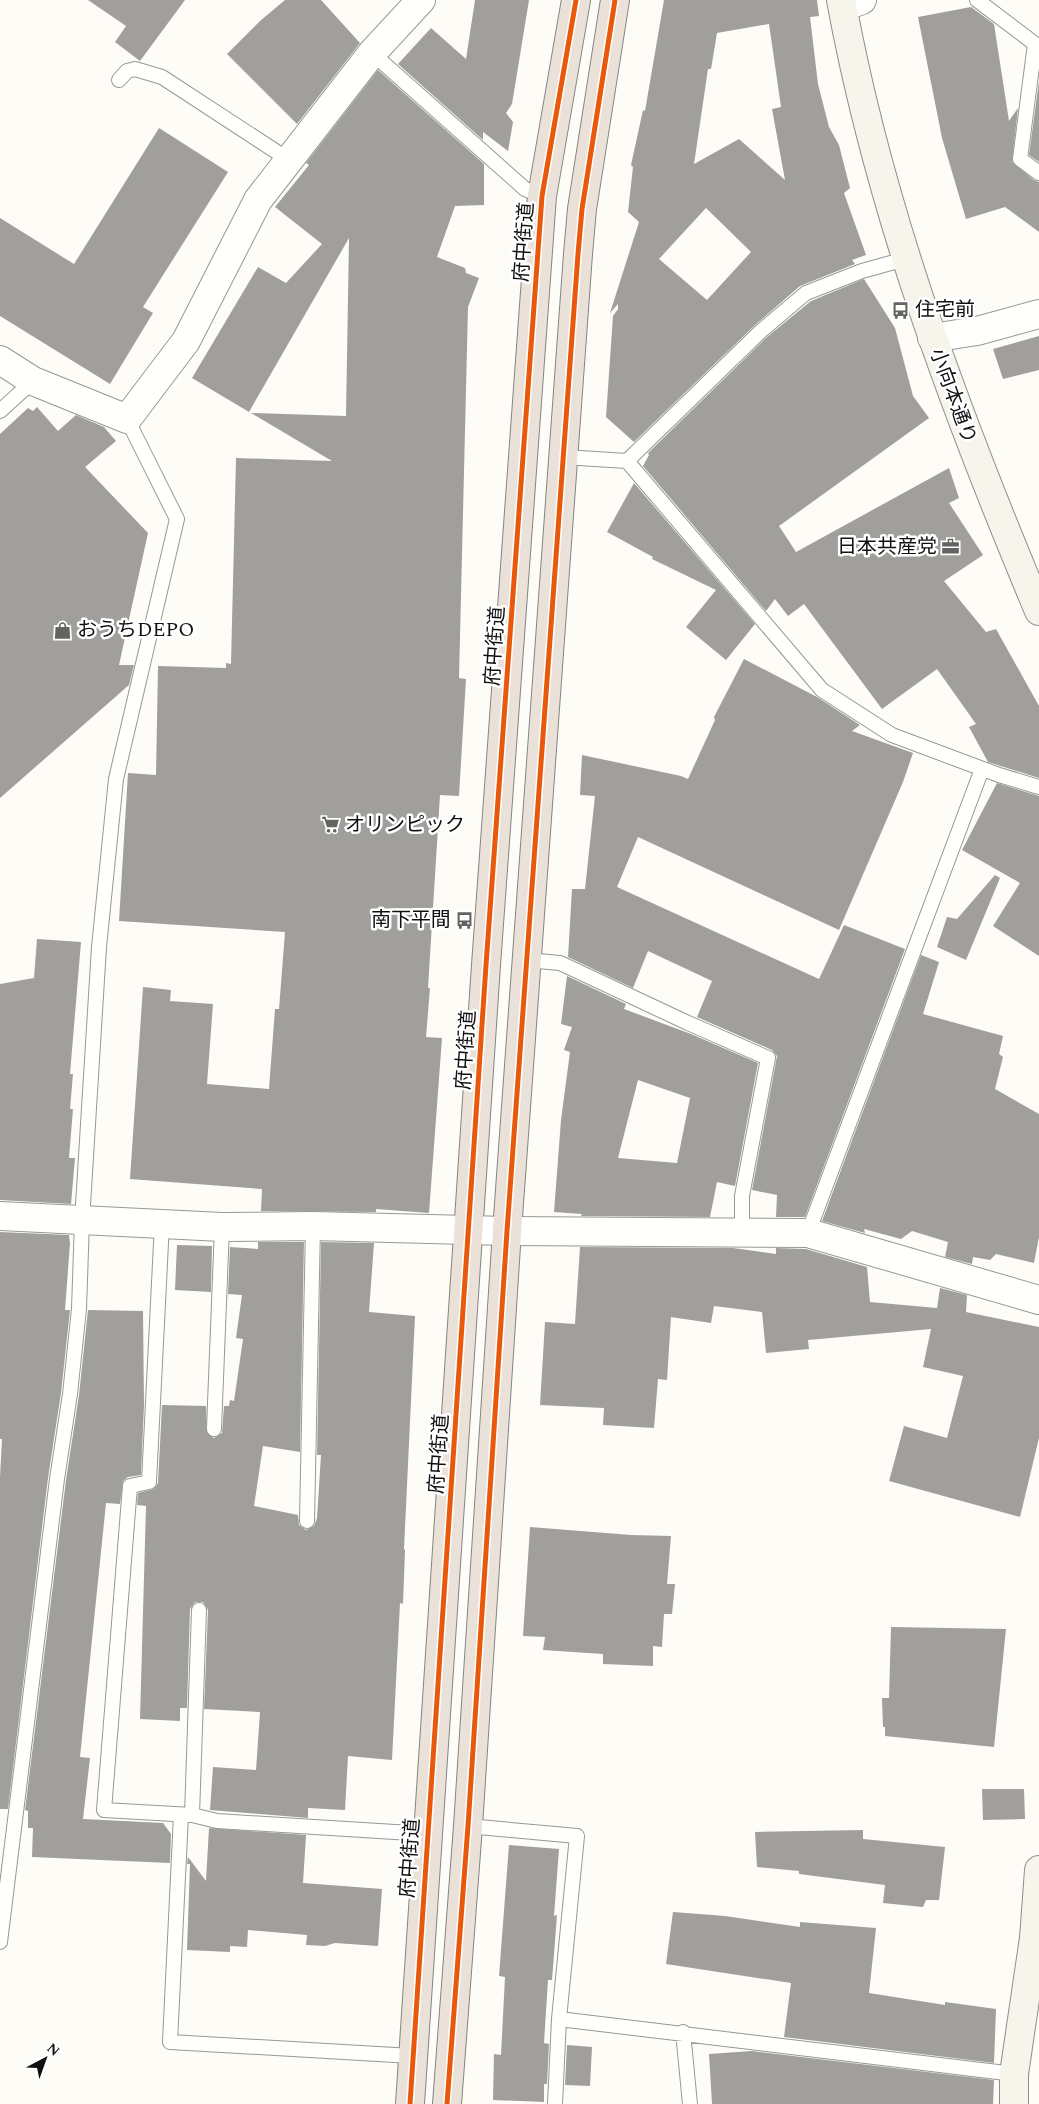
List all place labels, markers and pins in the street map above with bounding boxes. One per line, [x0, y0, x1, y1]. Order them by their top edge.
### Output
place label: 住宅前 [915, 295, 975, 325]
bus stop icon: 住宅前 [891, 300, 911, 320]
place label: 日本共産党 [837, 532, 937, 562]
office icon: 日本共産党 [941, 537, 961, 557]
place label: おうちDEPO [77, 615, 194, 645]
shop icon: おうちDEPO [53, 620, 73, 640]
place label: オリンピック [345, 810, 465, 840]
supermarket icon: オリンピック [321, 815, 341, 835]
place label: 南下平間 [371, 905, 451, 935]
bus stop icon: 南下平間 [455, 910, 475, 930]

